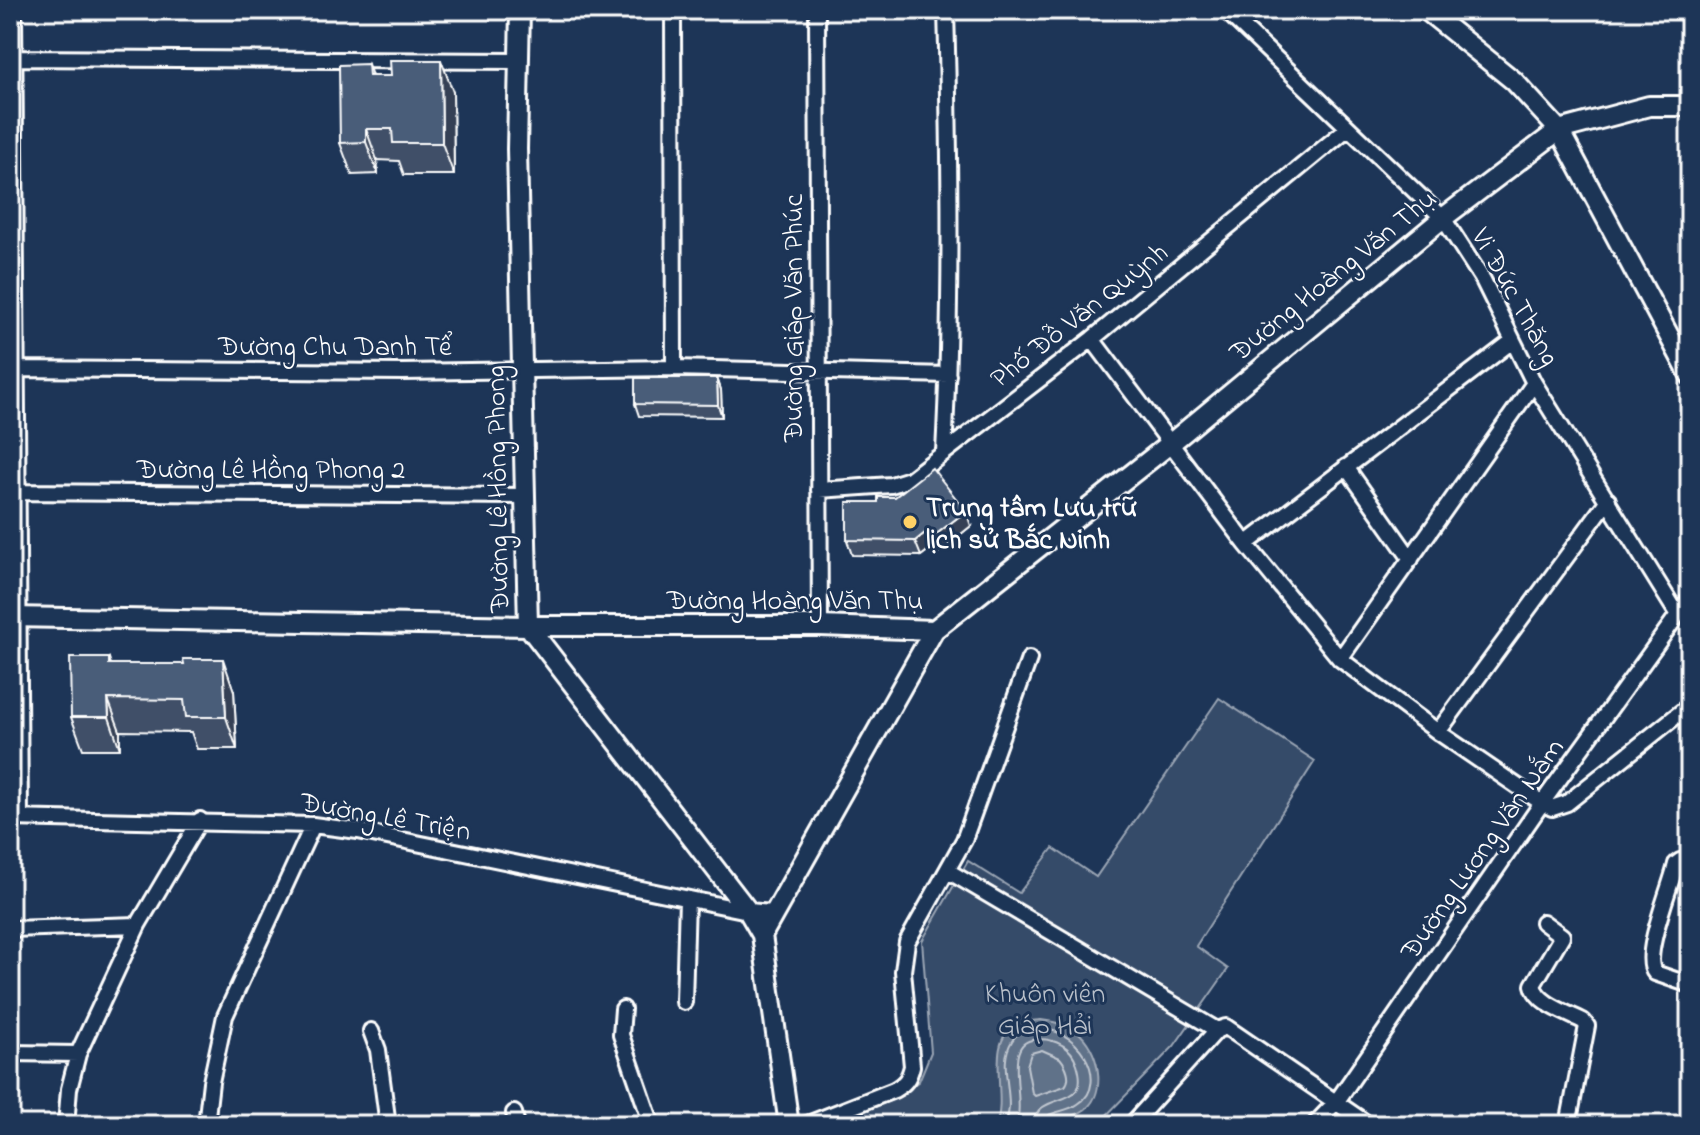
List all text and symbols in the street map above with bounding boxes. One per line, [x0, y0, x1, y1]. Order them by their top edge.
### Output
street label: Đường Hoàng Văn Thụ [1221, 180, 1447, 374]
street label: Đường Giáp Văn Phúc [775, 194, 816, 443]
street label: Vi Đức Thăng [1459, 220, 1569, 374]
street label: Phố Đỗ Văn Quỳnh [982, 234, 1178, 399]
street label: Đường Chu Danh Tể [217, 328, 453, 369]
street label: Đường Lê Hồng Phong [477, 365, 522, 614]
street label: Đường Lê Hồng Phong 2 [136, 451, 405, 492]
place label: Trung tâm Lưu trữ lịch sử Bắc Ninh [926, 489, 1137, 562]
marker: Trung tâm Lưu trữ lịch sử Bắc Ninh [901, 513, 919, 531]
street label: Đường Hoàng Văn Thụ [666, 582, 923, 623]
street label: Đường Lương Văn Nắm [1391, 731, 1576, 970]
street label: Đường Lê Triện [296, 783, 474, 854]
park label: Khuôn viên Giáp Hải [985, 975, 1105, 1048]

